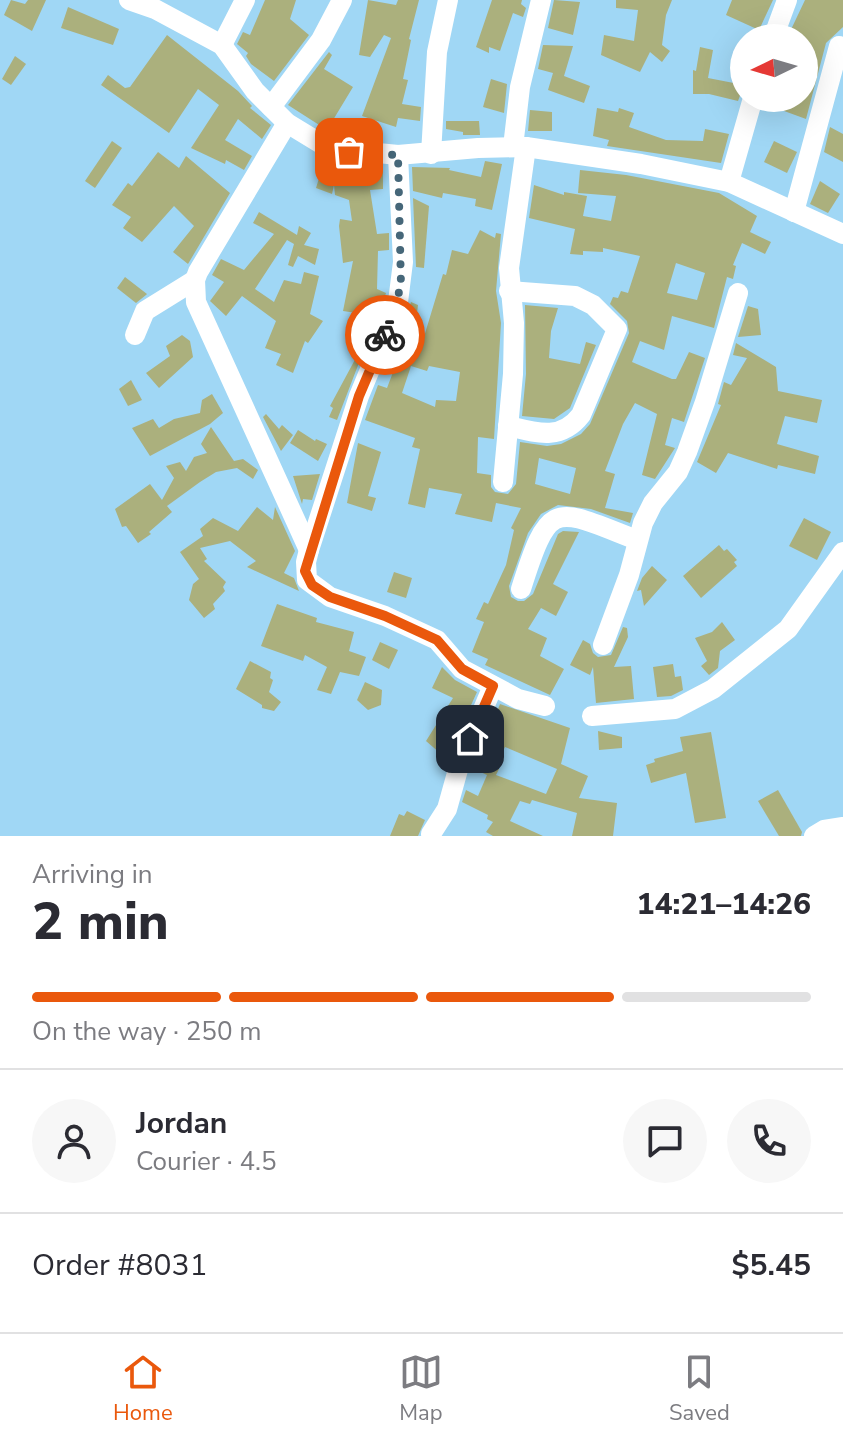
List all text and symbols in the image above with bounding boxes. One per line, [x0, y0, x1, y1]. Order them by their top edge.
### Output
north arrow [730, 24, 818, 112]
map controls [730, 24, 818, 112]
pin [315, 118, 383, 186]
icon: bag [327, 130, 371, 174]
courier [345, 295, 425, 375]
icon: bike [363, 313, 407, 357]
pin [436, 705, 504, 773]
icon: home [448, 717, 492, 761]
text: Arriving in [32, 857, 153, 892]
text: 14:21–14:26 [636, 884, 811, 925]
text: 2 min [32, 886, 169, 957]
text: On the way · 250 m [32, 1014, 261, 1049]
button: person [32, 1099, 116, 1183]
button: chat [623, 1099, 707, 1183]
button: phone [727, 1099, 811, 1183]
text: Jordan [136, 1103, 227, 1144]
text: Courier · 4.5 [136, 1144, 277, 1179]
text: Order #8031 [32, 1245, 207, 1286]
text: $5.45 [732, 1245, 811, 1286]
tab: Home [113, 1350, 173, 1428]
tab: Map [399, 1350, 443, 1428]
tab: Saved [669, 1350, 730, 1428]

